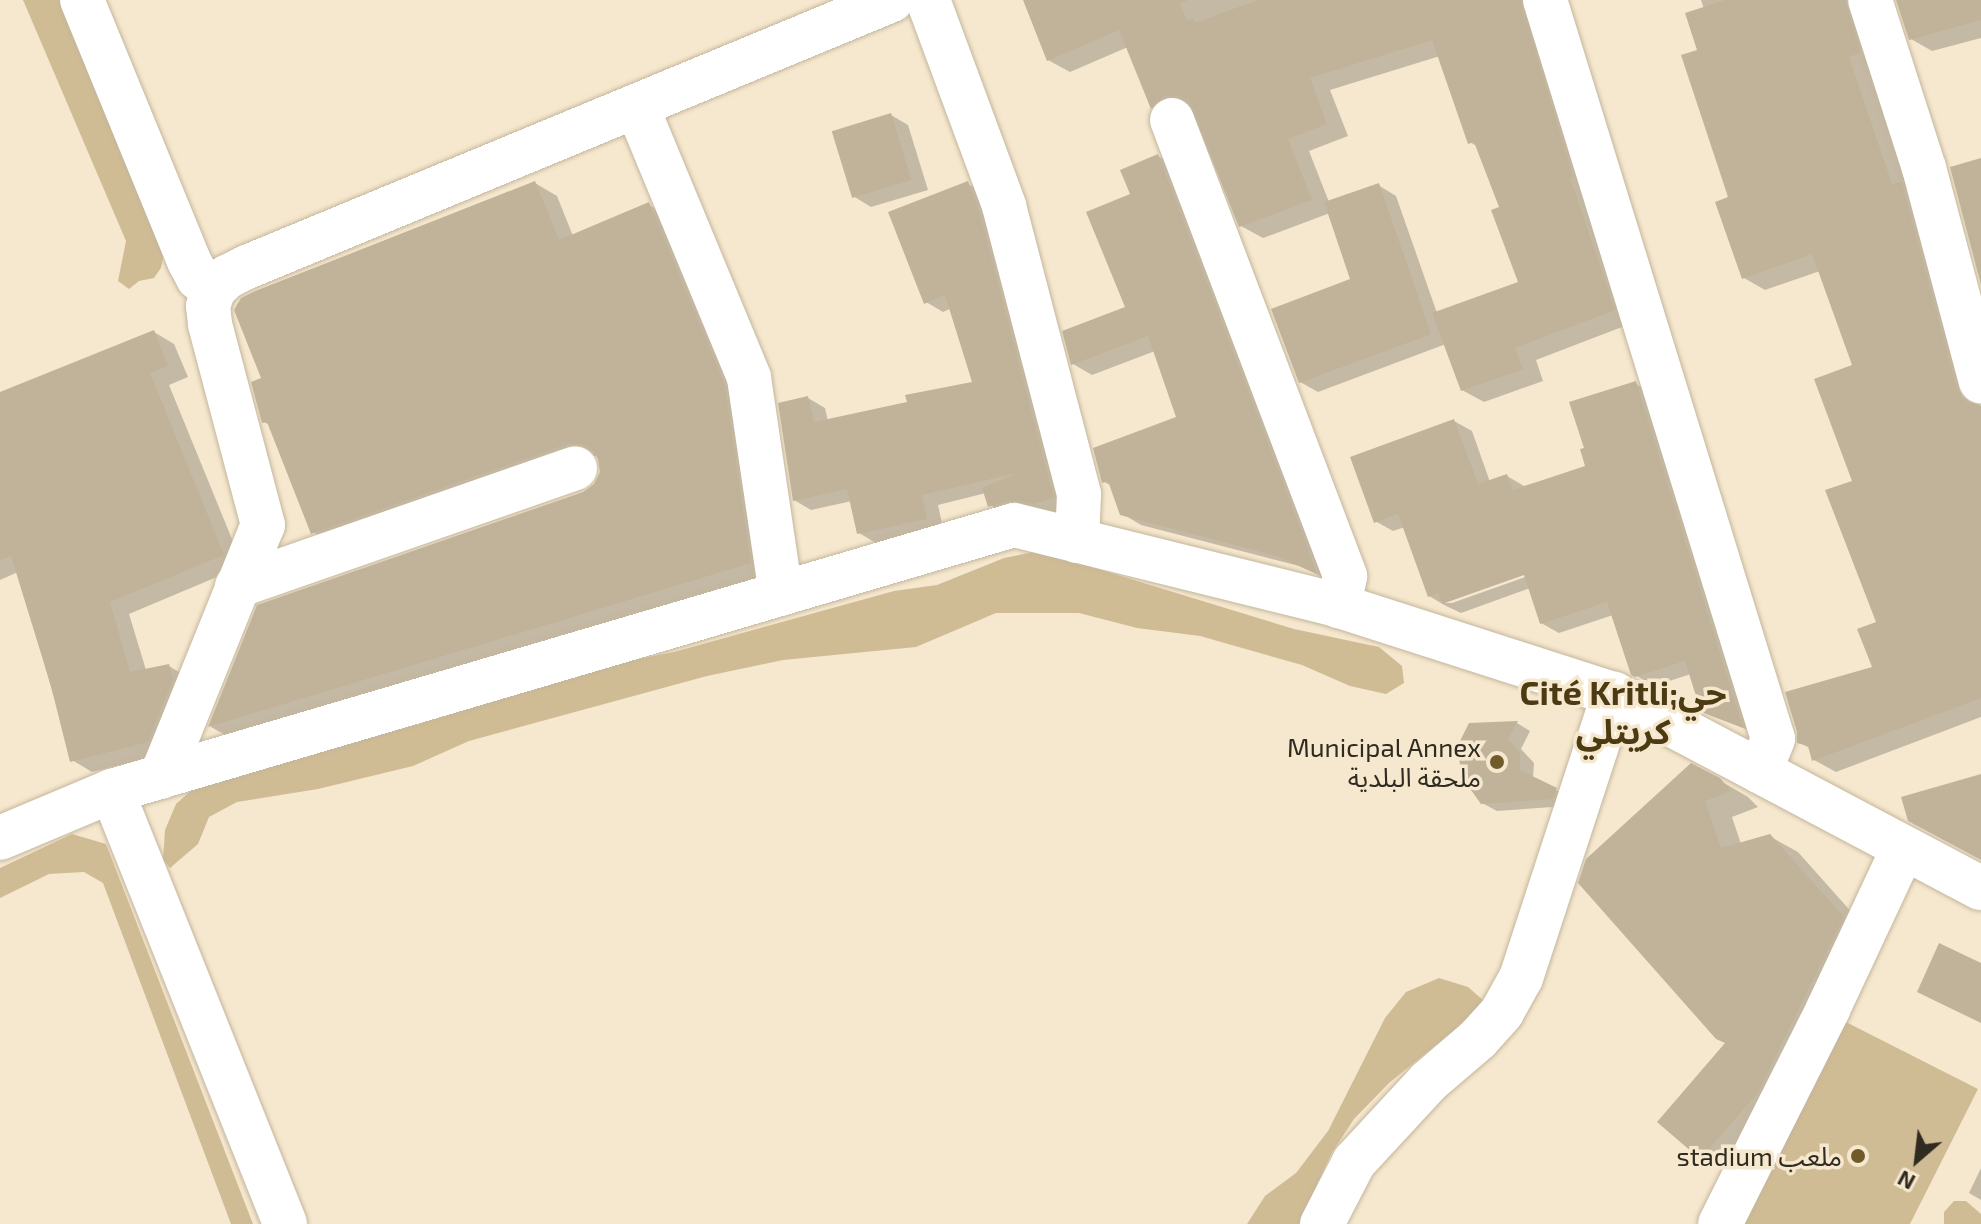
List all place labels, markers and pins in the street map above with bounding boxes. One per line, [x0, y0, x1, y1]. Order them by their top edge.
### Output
place label: Municipal Annex ملحقة البلدية [1286, 731, 1481, 792]
marker: Municipal Annex ملحقة البلدية [1488, 753, 1506, 771]
place label: stadium ملعب [1676, 1140, 1842, 1172]
marker: stadium ملعب [1849, 1147, 1867, 1165]

